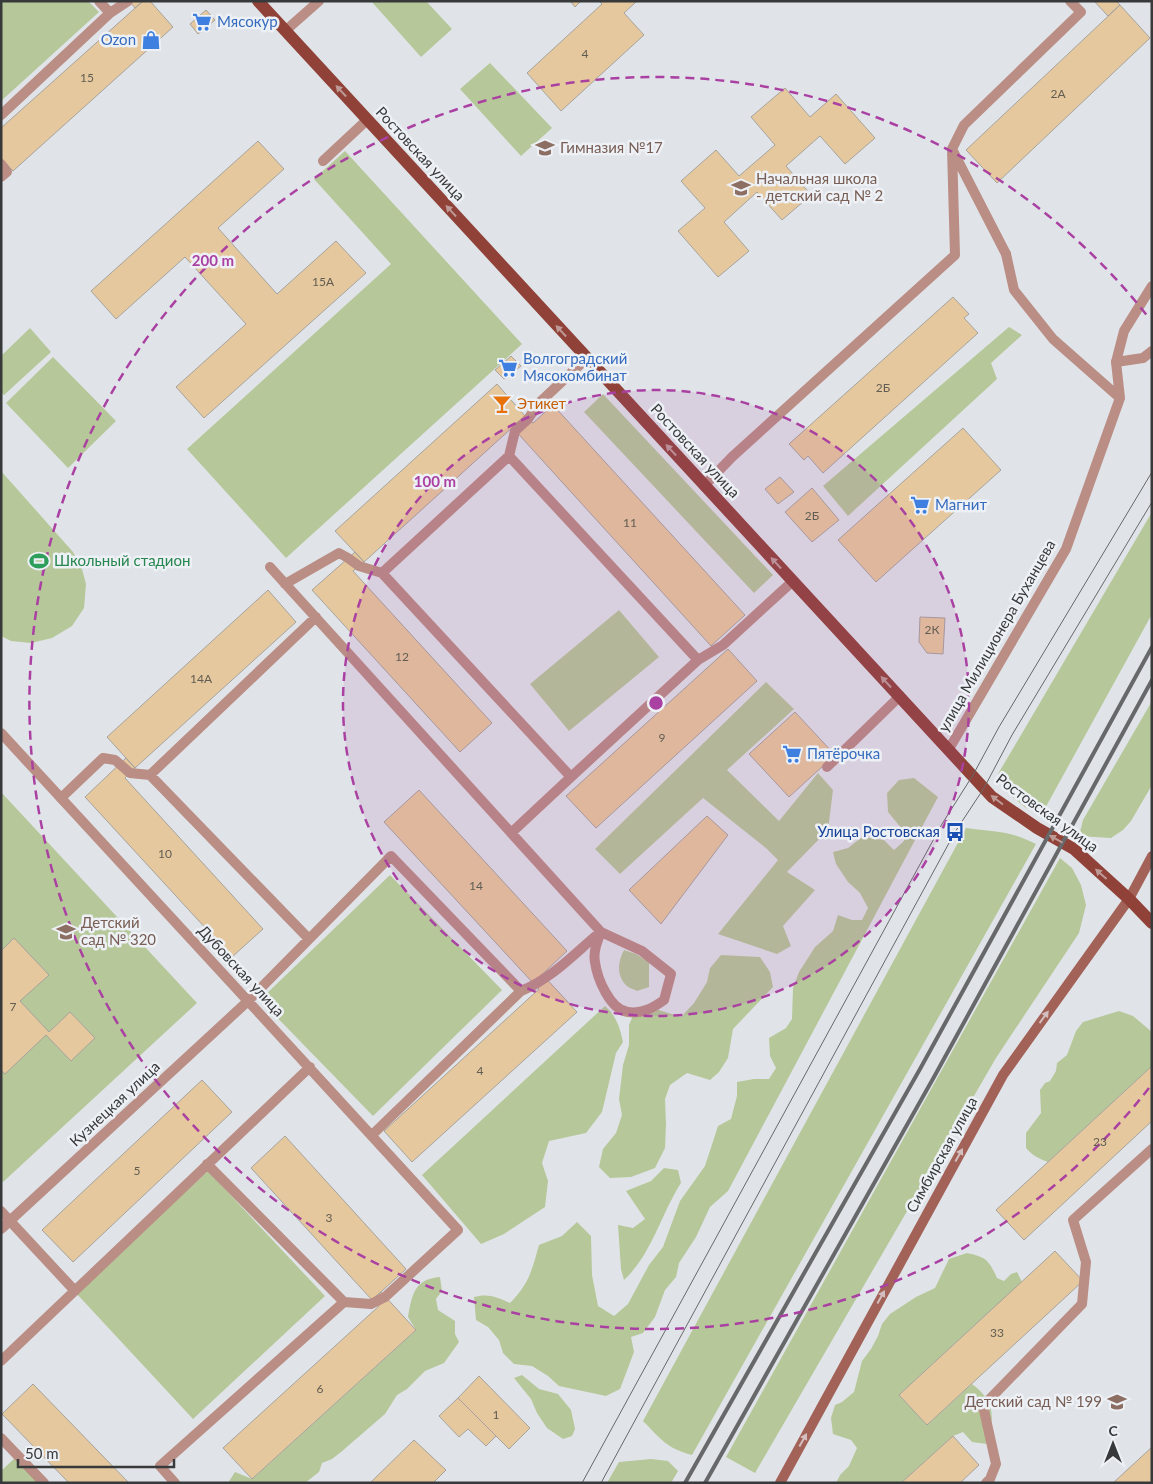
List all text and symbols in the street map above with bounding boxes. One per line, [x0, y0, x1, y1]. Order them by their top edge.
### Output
supermarket icon: Мясокур [191, 11, 213, 33]
place label: Мясокур [217, 12, 278, 30]
shop icon: Ozon [140, 29, 162, 51]
place label: Ozon [101, 30, 136, 48]
house number: 4 [582, 46, 589, 61]
house number: 15 [80, 70, 94, 85]
one-way arrow [335, 86, 347, 98]
house number: 2А [1050, 86, 1066, 101]
street label: Ростовская улица [373, 103, 469, 204]
school or university icon: Гимназия №17 [534, 137, 556, 159]
place label: Гимназия №17 [560, 138, 663, 156]
place label: Начальная школа - детский сад № 2 [756, 169, 883, 204]
school or university icon: Начальная школа - детский сад № 2 [730, 177, 752, 199]
one-way arrow [445, 205, 456, 218]
text: 200 m [192, 251, 234, 269]
house number: 15А [312, 274, 335, 289]
one-way arrow [555, 324, 566, 337]
place label: Волгоградский Мясокомбинат [523, 349, 627, 384]
supermarket icon: Волгоградский Мясокомбинат [497, 357, 519, 379]
house number: 2Б [876, 380, 890, 395]
bar icon: Этикет [491, 393, 513, 415]
place label: Этикет [517, 394, 567, 412]
street label: Ростовская улица [648, 400, 744, 501]
one-way arrow [665, 444, 677, 456]
text: 100 m [414, 472, 456, 490]
supermarket icon: Магнит [909, 494, 931, 516]
place label: Магнит [935, 495, 987, 513]
house number: 2Б [805, 508, 819, 523]
house number: 11 [623, 515, 637, 530]
street label: улица Милиционера Буханцева [934, 536, 1059, 735]
sports icon: Школьный стадион [28, 550, 50, 572]
place label: Школьный стадион [54, 551, 190, 569]
one-way arrow [770, 557, 782, 569]
house number: 2К [924, 622, 940, 637]
house number: 12 [395, 649, 409, 664]
house number: 14А [190, 671, 213, 686]
one-way arrow [880, 676, 892, 688]
centre of rings [647, 694, 665, 712]
house number: 9 [659, 730, 666, 745]
supermarket icon: Пятёрочка [781, 743, 803, 765]
place label: Пятёрочка [807, 744, 880, 762]
street label: Ростовская улица [993, 769, 1102, 855]
one-way arrow [990, 795, 1004, 805]
bus stop icon: Улица Ростовская [944, 821, 966, 843]
place label: Улица Ростовская [818, 822, 940, 840]
one-way arrow [1049, 834, 1062, 843]
house number: 10 [158, 846, 172, 861]
one-way arrow [1096, 868, 1108, 880]
house number: 14 [469, 878, 483, 893]
place label: Детский сад № 320 [81, 913, 156, 948]
school or university icon: Детский сад № 320 [55, 921, 77, 943]
street label: Дубовская улица [195, 921, 289, 1020]
house number: 7 [10, 999, 17, 1014]
one-way arrow [1039, 1010, 1049, 1024]
street label: Кузнецкая улица [66, 1057, 163, 1150]
house number: 4 [477, 1063, 484, 1078]
street label: Симбирская улица [902, 1093, 980, 1216]
house number: 23 [1093, 1134, 1107, 1149]
one-way arrow [955, 1148, 963, 1162]
house number: 5 [134, 1163, 141, 1178]
house number: 3 [326, 1210, 333, 1225]
one-way arrow [877, 1290, 885, 1305]
house number: 33 [990, 1325, 1004, 1340]
house number: 6 [317, 1381, 324, 1396]
school or university icon: Детский сад № 199 [1106, 1391, 1128, 1413]
place label: Детский сад № 199 [965, 1392, 1102, 1410]
house number: 1 [493, 1407, 500, 1422]
north arrow [1088, 1419, 1138, 1469]
text: С [1108, 1422, 1118, 1439]
one-way arrow [799, 1433, 807, 1447]
scale bar [18, 1436, 174, 1468]
text: 50 m [25, 1444, 59, 1462]

